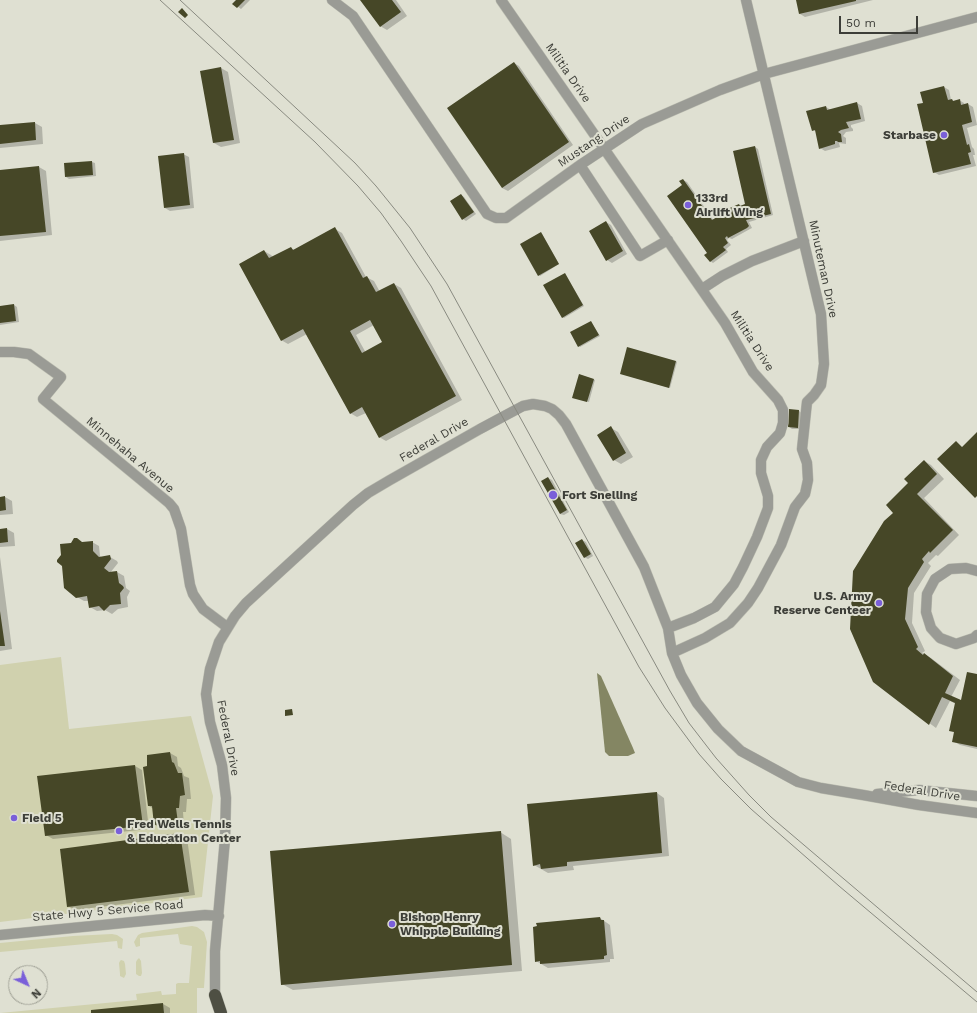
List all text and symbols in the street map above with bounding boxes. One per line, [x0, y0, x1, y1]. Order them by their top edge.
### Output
scale bar [841, 8, 920, 34]
text: 50 m [846, 16, 876, 30]
street label: Militia Drive [542, 41, 594, 105]
street label: Mustang Drive [555, 112, 633, 170]
place label: Starbase [883, 128, 936, 142]
marker: Starbase [939, 130, 949, 140]
place label: 133rd Airlift Wing [696, 191, 763, 219]
marker: 133rd Airlift Wing [683, 200, 693, 210]
street label: Minuteman Drive [806, 219, 840, 319]
street label: Militia Drive [727, 308, 777, 374]
street label: Minnehaha Avenue [83, 414, 177, 496]
street label: Federal Drive [397, 414, 471, 466]
place label: Fort Snelling [562, 488, 637, 502]
marker: Fort Snelling [547, 489, 559, 501]
place label: U.S. Army Reserve Centeer [774, 589, 871, 617]
marker: U.S. Army Reserve Centeer [874, 598, 884, 608]
street label: Federal Drive [214, 699, 242, 777]
street label: Federal Drive [883, 778, 961, 804]
place label: Field 5 [22, 811, 62, 825]
marker: Field 5 [9, 813, 19, 823]
place label: Fred Wells Tennis & Education Center [127, 817, 241, 845]
marker: Fred Wells Tennis & Education Center [114, 826, 124, 836]
street label: State Hwy 5 Service Road [32, 897, 184, 925]
place label: Bishop Henry Whipple Building [400, 910, 500, 938]
marker: Bishop Henry Whipple Building [387, 919, 397, 929]
north arrow [8, 965, 48, 1005]
text: N [29, 986, 43, 1001]

